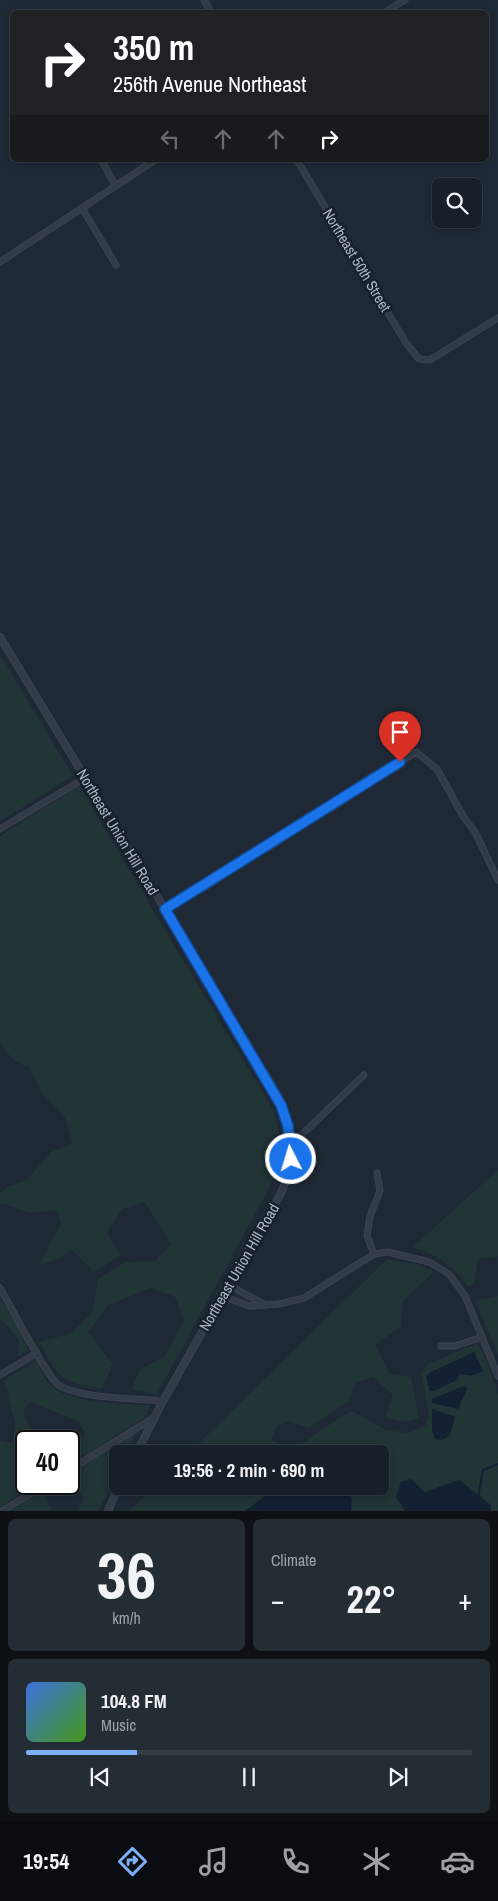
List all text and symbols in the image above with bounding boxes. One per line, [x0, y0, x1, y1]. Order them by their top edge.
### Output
text: 350 m [113, 24, 194, 71]
icon: right [30, 30, 95, 95]
text: 256th Avenue Northeast [113, 69, 306, 99]
icon: left [156, 125, 184, 153]
icon: ahead [209, 125, 237, 153]
icon: ahead [262, 125, 290, 153]
icon: right [315, 125, 343, 153]
map controls [432, 178, 482, 228]
button: search [432, 178, 482, 228]
street label: Northeast 50th Street [318, 204, 396, 316]
pin [379, 711, 421, 762]
icon: arrive [386, 718, 414, 746]
street label: Northeast Union Hill Road [72, 765, 164, 899]
position arrow [264, 1132, 316, 1184]
street label: Northeast Union Hill Road [194, 1200, 284, 1334]
speed limit sign: 40 [15, 1430, 80, 1495]
text: 19:56 · 2 min · 690 m [174, 1457, 324, 1483]
text: 36 [97, 1531, 156, 1618]
text: Climate [271, 1549, 316, 1571]
text: 22° [347, 1574, 396, 1625]
text: − [271, 1581, 284, 1619]
text: + [459, 1581, 472, 1619]
text: km/h [112, 1607, 141, 1629]
text: 104.8 FM [101, 1688, 167, 1714]
text: Music [101, 1714, 136, 1736]
icon: previous [86, 1763, 114, 1791]
icon: pause [235, 1763, 263, 1791]
icon: next [384, 1763, 412, 1791]
icon: directions [115, 1844, 150, 1879]
icon: music [196, 1844, 231, 1879]
icon: phone [278, 1844, 313, 1879]
icon: climate [359, 1844, 394, 1879]
icon: car [440, 1844, 475, 1879]
text: 19:54 [23, 1846, 69, 1876]

